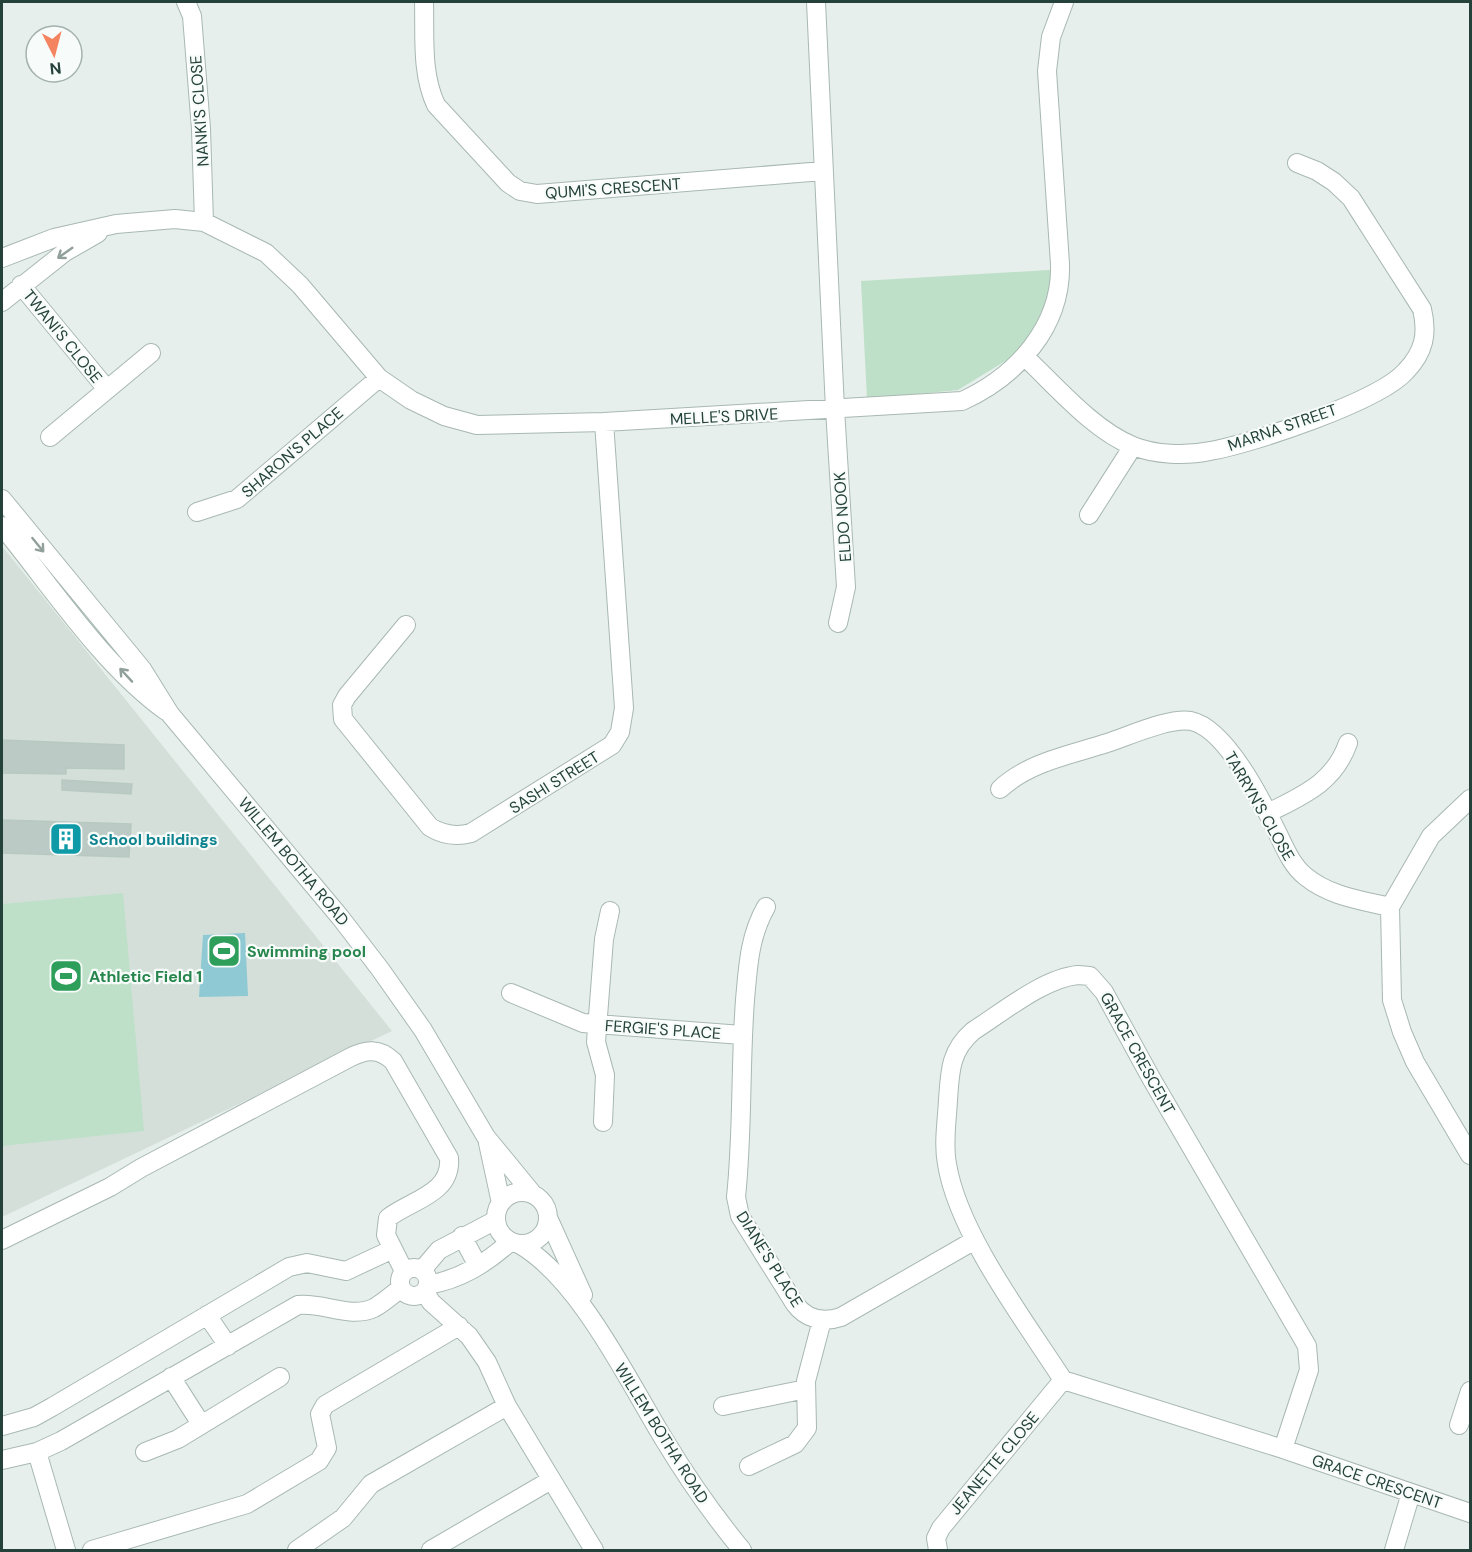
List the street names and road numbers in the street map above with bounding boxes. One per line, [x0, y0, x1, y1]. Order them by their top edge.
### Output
street label: NANKI'S CLOSE [185, 55, 214, 167]
street label: QUMI'S CRESCENT [544, 173, 682, 204]
street label: TWANI'S CLOSE [18, 285, 107, 387]
street label: MARNA STREET [1225, 399, 1340, 456]
street label: SHARON'S PLACE [237, 402, 348, 502]
street label: MELLE'S DRIVE [669, 403, 779, 430]
street label: ELDO NOOK [829, 471, 856, 563]
street label: SASHI STREET [505, 746, 603, 819]
street label: TARRYN'S CLOSE [1220, 748, 1299, 865]
street label: WILLEM BOTHA ROAD [234, 793, 354, 930]
street label: GRACE CRESCENT [1095, 989, 1180, 1118]
street label: FERGIE'S PLACE [604, 1015, 722, 1044]
street label: DIANE'S PLACE [732, 1207, 808, 1311]
street label: WILLEM BOTHA ROAD [610, 1359, 713, 1507]
street label: JEANETTE CLOSE [945, 1407, 1044, 1519]
street label: GRACE CRESCENT [1309, 1449, 1445, 1514]

